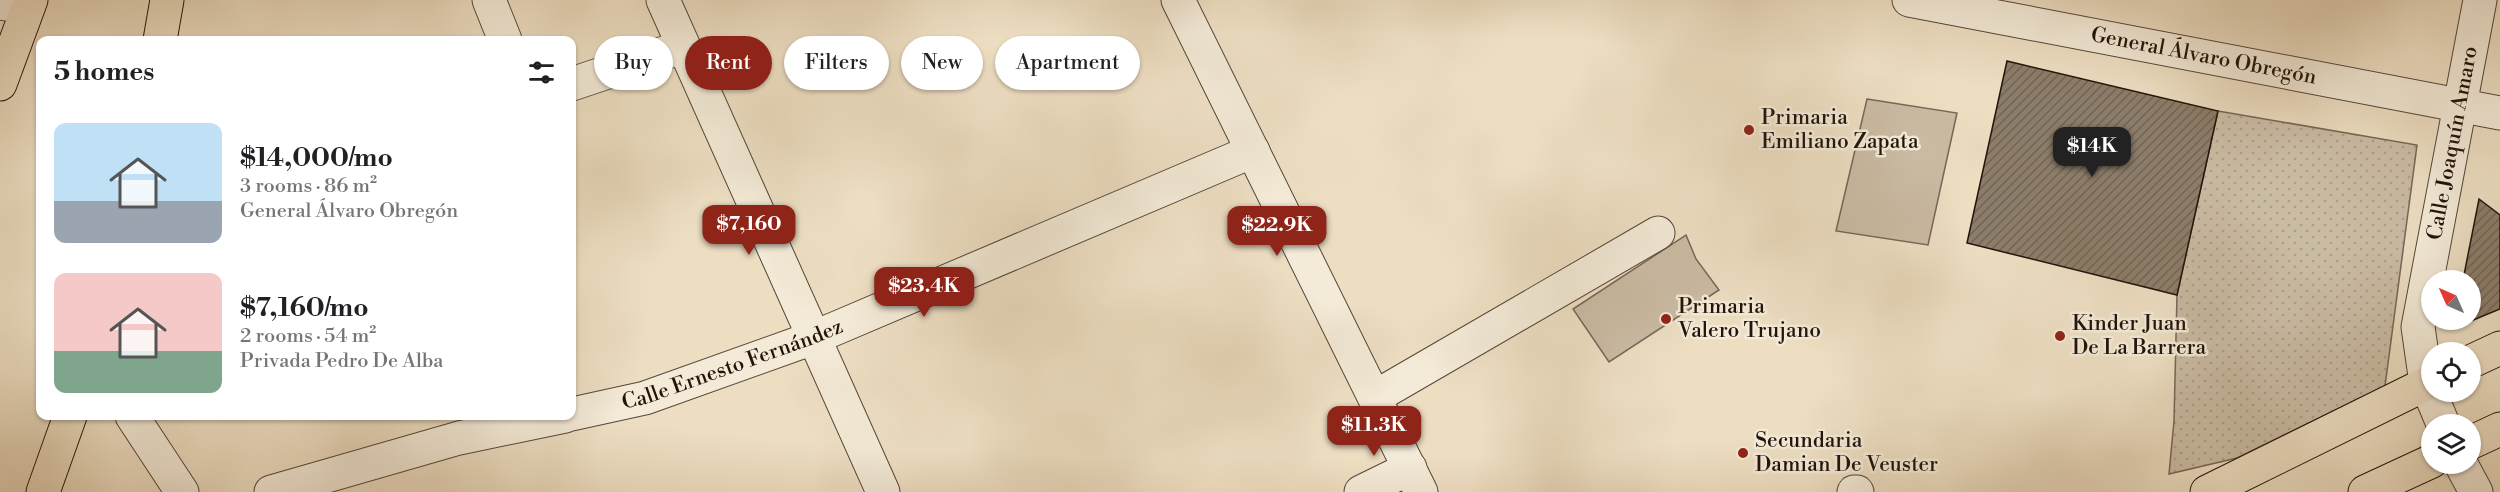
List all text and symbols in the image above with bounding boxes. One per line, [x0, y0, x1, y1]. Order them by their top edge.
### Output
street label: General Álvaro Obregón [2089, 22, 2319, 91]
chip: Buy [594, 36, 673, 90]
chip: Rent [685, 36, 772, 90]
chip: Filters [784, 36, 889, 90]
chip: New [901, 36, 983, 90]
chip: Apartment [995, 36, 1140, 90]
street label: Calle Joaquín Amaro [2422, 44, 2484, 242]
text: 5 homes [54, 56, 154, 88]
icon: filters [525, 56, 558, 89]
place label: Primaria Emiliano Zapata [1761, 105, 1919, 155]
marker: Primaria Emiliano Zapata [1742, 123, 1756, 137]
pin: $14K [2056, 127, 2128, 178]
text: $14K [2067, 134, 2117, 159]
text: $14,000/mo [240, 142, 393, 174]
icon: home [102, 147, 174, 219]
text: 3 rooms · 86 m² [240, 174, 377, 199]
text: General Álvaro Obregón [240, 199, 458, 224]
pin: $7,160 [700, 205, 798, 256]
pin: $22.9K [1228, 206, 1326, 257]
text: $7,160 [716, 212, 782, 237]
text: $22.9K [1241, 213, 1313, 238]
pin: $23.4K [875, 267, 973, 318]
north arrow [2421, 270, 2481, 330]
map controls [2421, 270, 2481, 474]
text: $23.4K [888, 274, 960, 299]
text: $7,160/mo [240, 292, 369, 324]
place label: Primaria Valero Trujano [1677, 294, 1821, 344]
icon: home [102, 297, 174, 369]
place label: Kinder Juan De La Barrera [2072, 311, 2206, 361]
marker: Primaria Valero Trujano [1659, 312, 1673, 326]
street label: Calle Ernesto Fernández [620, 314, 847, 416]
text: 2 rooms · 54 m² [240, 324, 376, 349]
marker: Kinder Juan De La Barrera [2053, 329, 2067, 343]
button: locate [2421, 342, 2481, 402]
text: Privada Pedro De Alba [240, 349, 443, 374]
pin: $11.3K [1325, 406, 1423, 457]
text: $11.3K [1341, 413, 1407, 438]
button: layers [2421, 414, 2481, 474]
place label: Secundaria Damian De Veuster [1755, 428, 1938, 478]
marker: Secundaria Damian De Veuster [1736, 446, 1750, 460]

